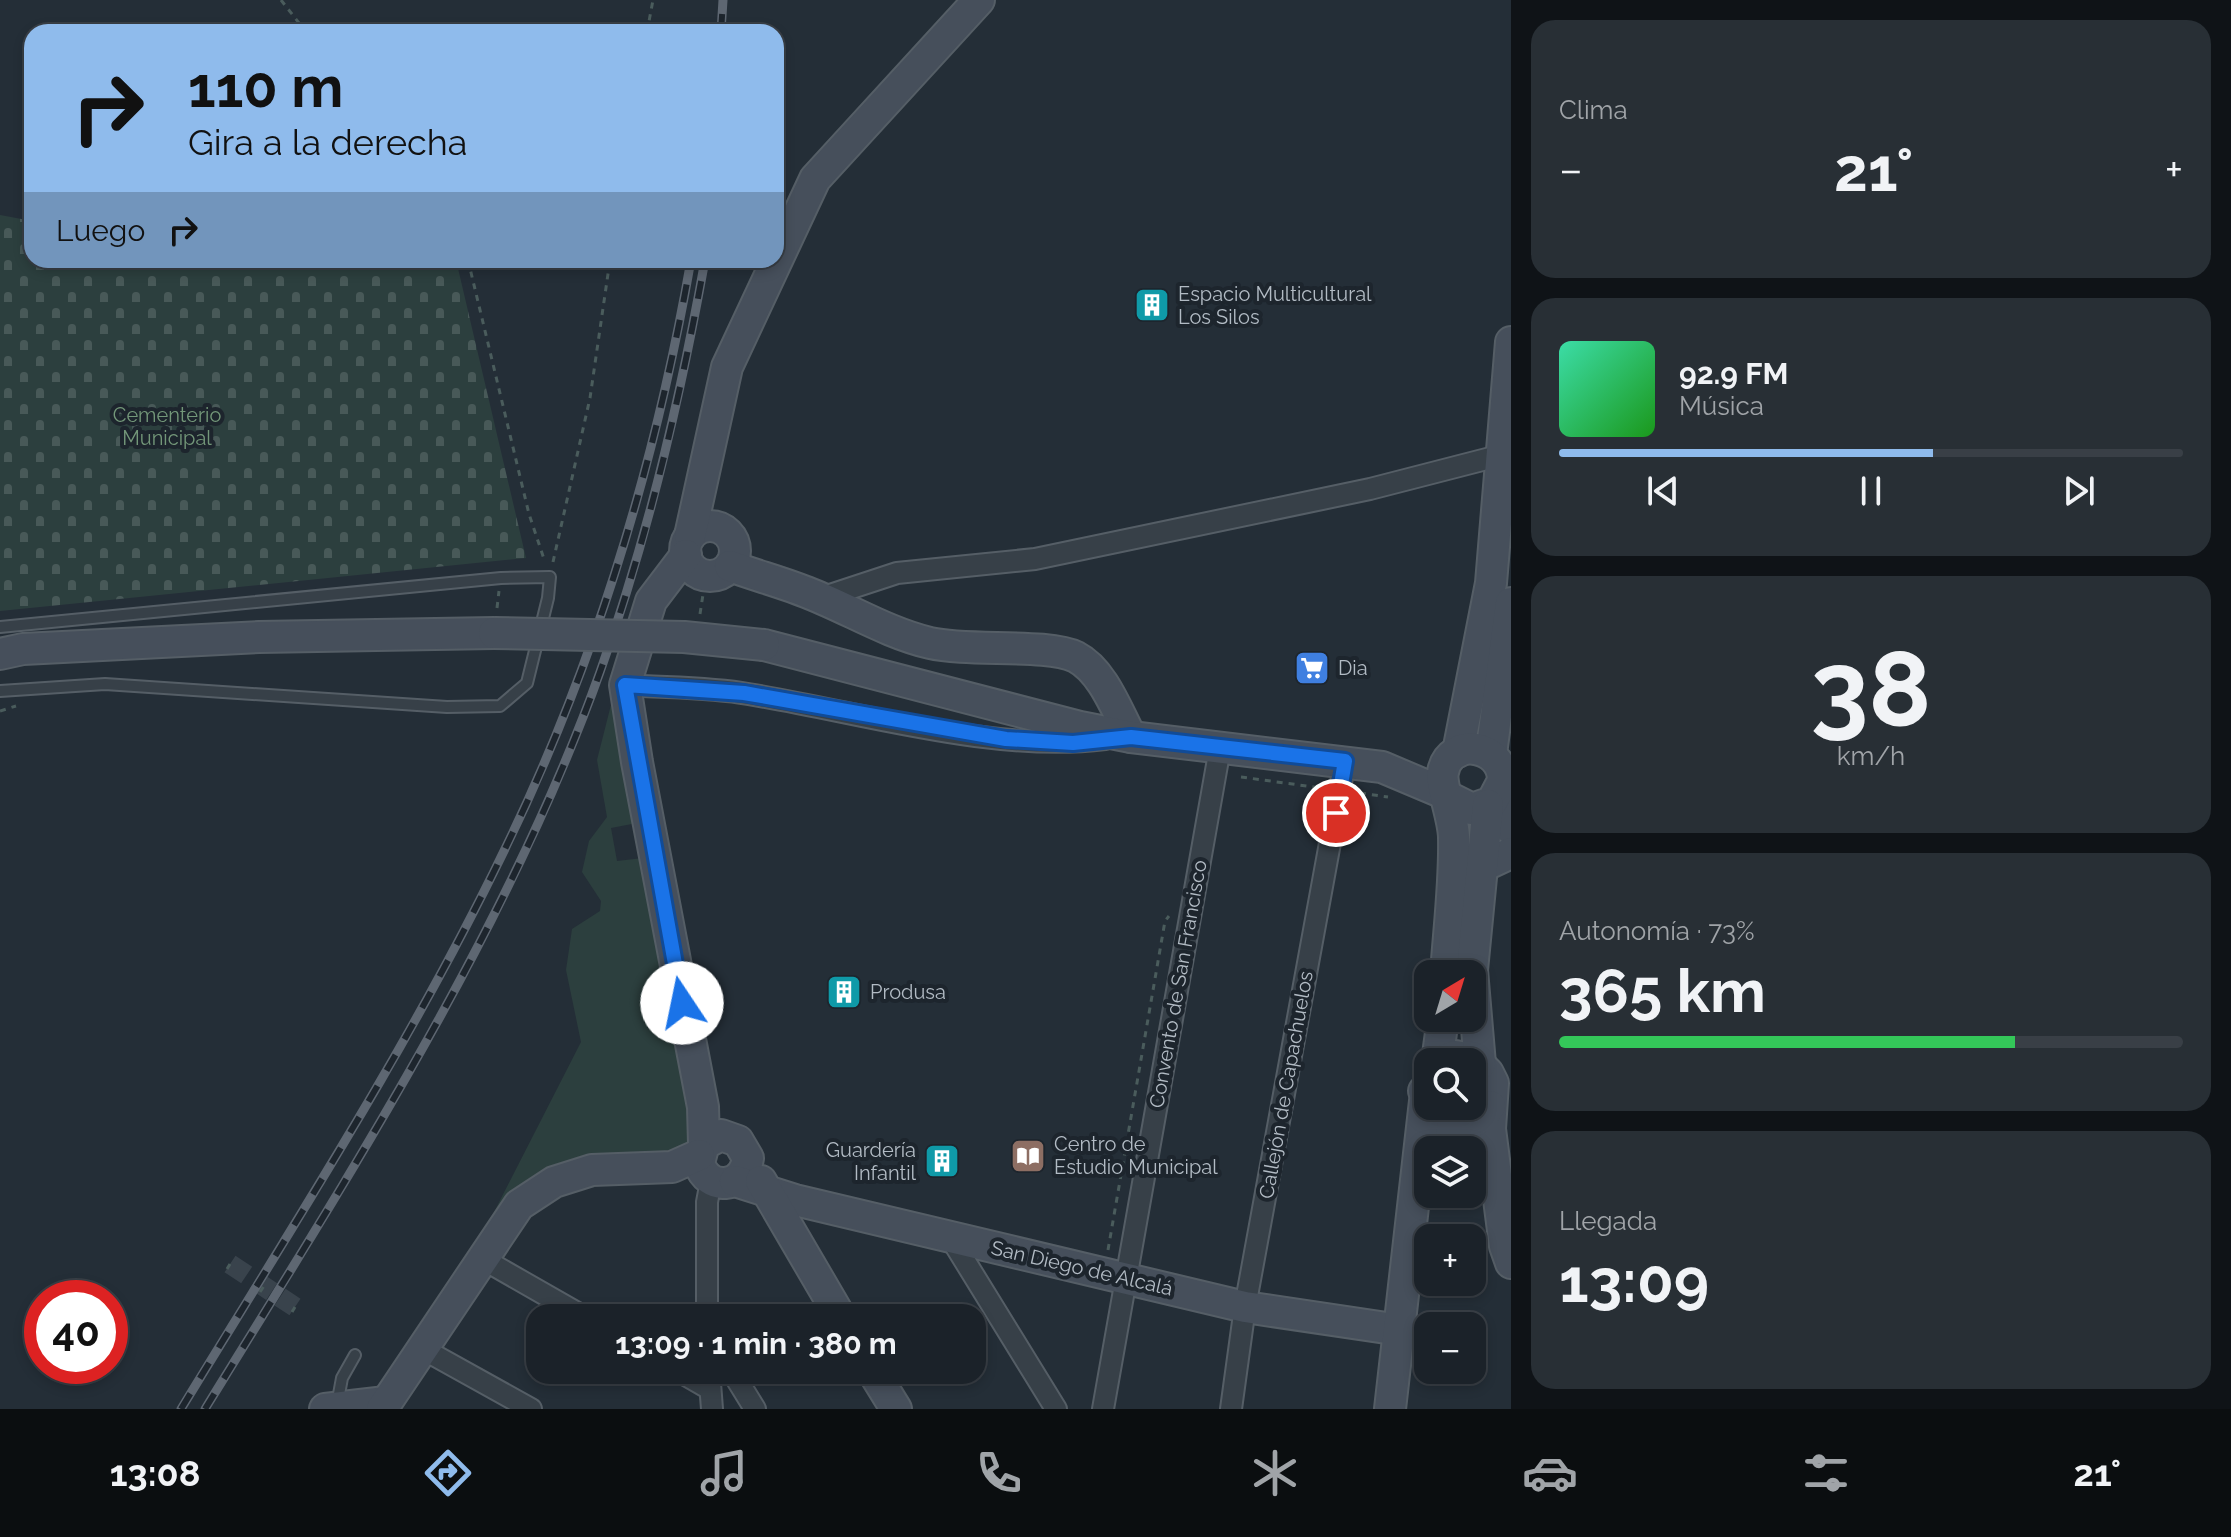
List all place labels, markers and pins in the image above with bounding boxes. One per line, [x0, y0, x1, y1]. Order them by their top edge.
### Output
place label: Espacio Multicultural Los Silos [1178, 282, 1372, 329]
building icon: Espacio Multicultural Los Silos [1133, 286, 1171, 324]
supermarket icon: Dia [1293, 649, 1331, 687]
place label: Dia [1338, 656, 1368, 680]
pin [1302, 779, 1370, 847]
building icon: Produsa [825, 973, 863, 1011]
place label: Produsa [870, 980, 946, 1004]
place label: Centro de Estudio Municipal [1054, 1132, 1218, 1179]
library icon: Centro de Estudio Municipal [1009, 1137, 1047, 1175]
place label: Guardería Infantil [826, 1138, 917, 1185]
building icon: Guardería Infantil [923, 1142, 961, 1180]

